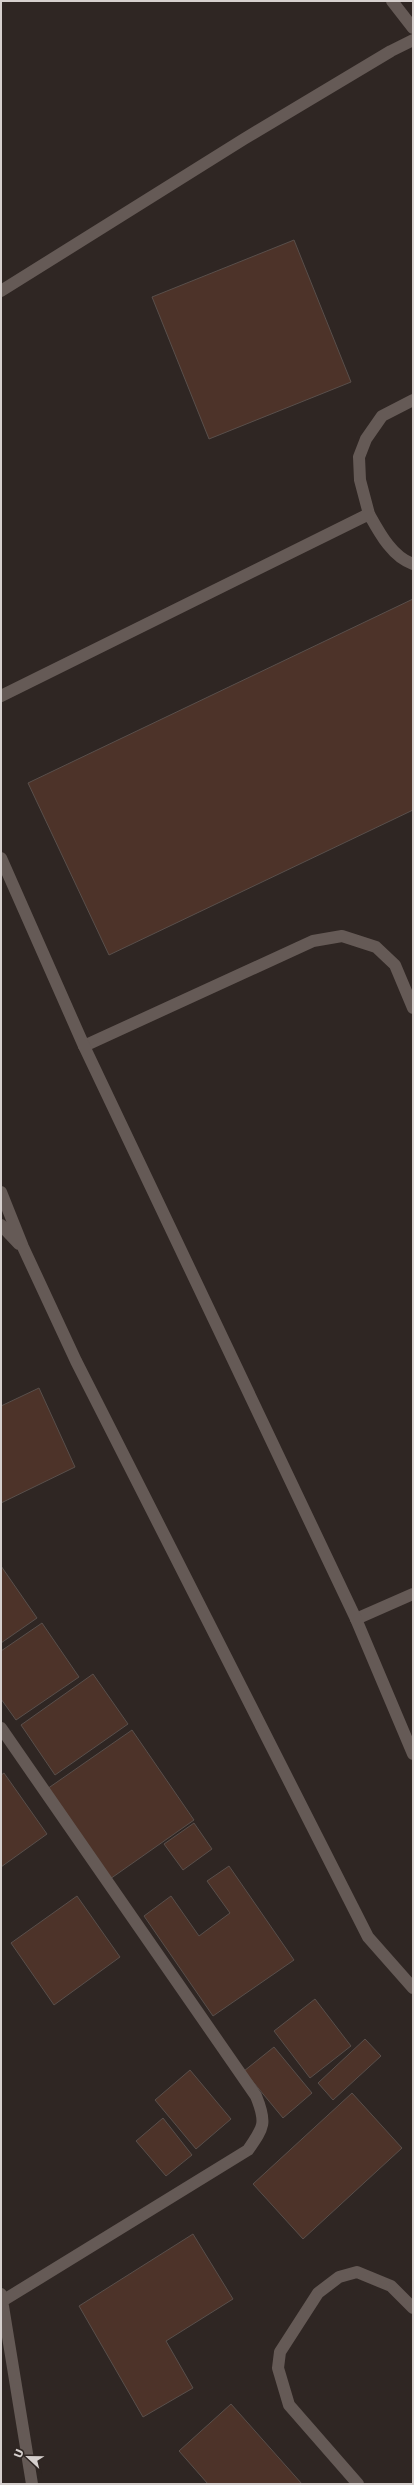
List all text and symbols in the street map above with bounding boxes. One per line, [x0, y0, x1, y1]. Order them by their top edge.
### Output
north arrow [8, 2437, 48, 2477]
text: U [11, 2447, 27, 2460]

